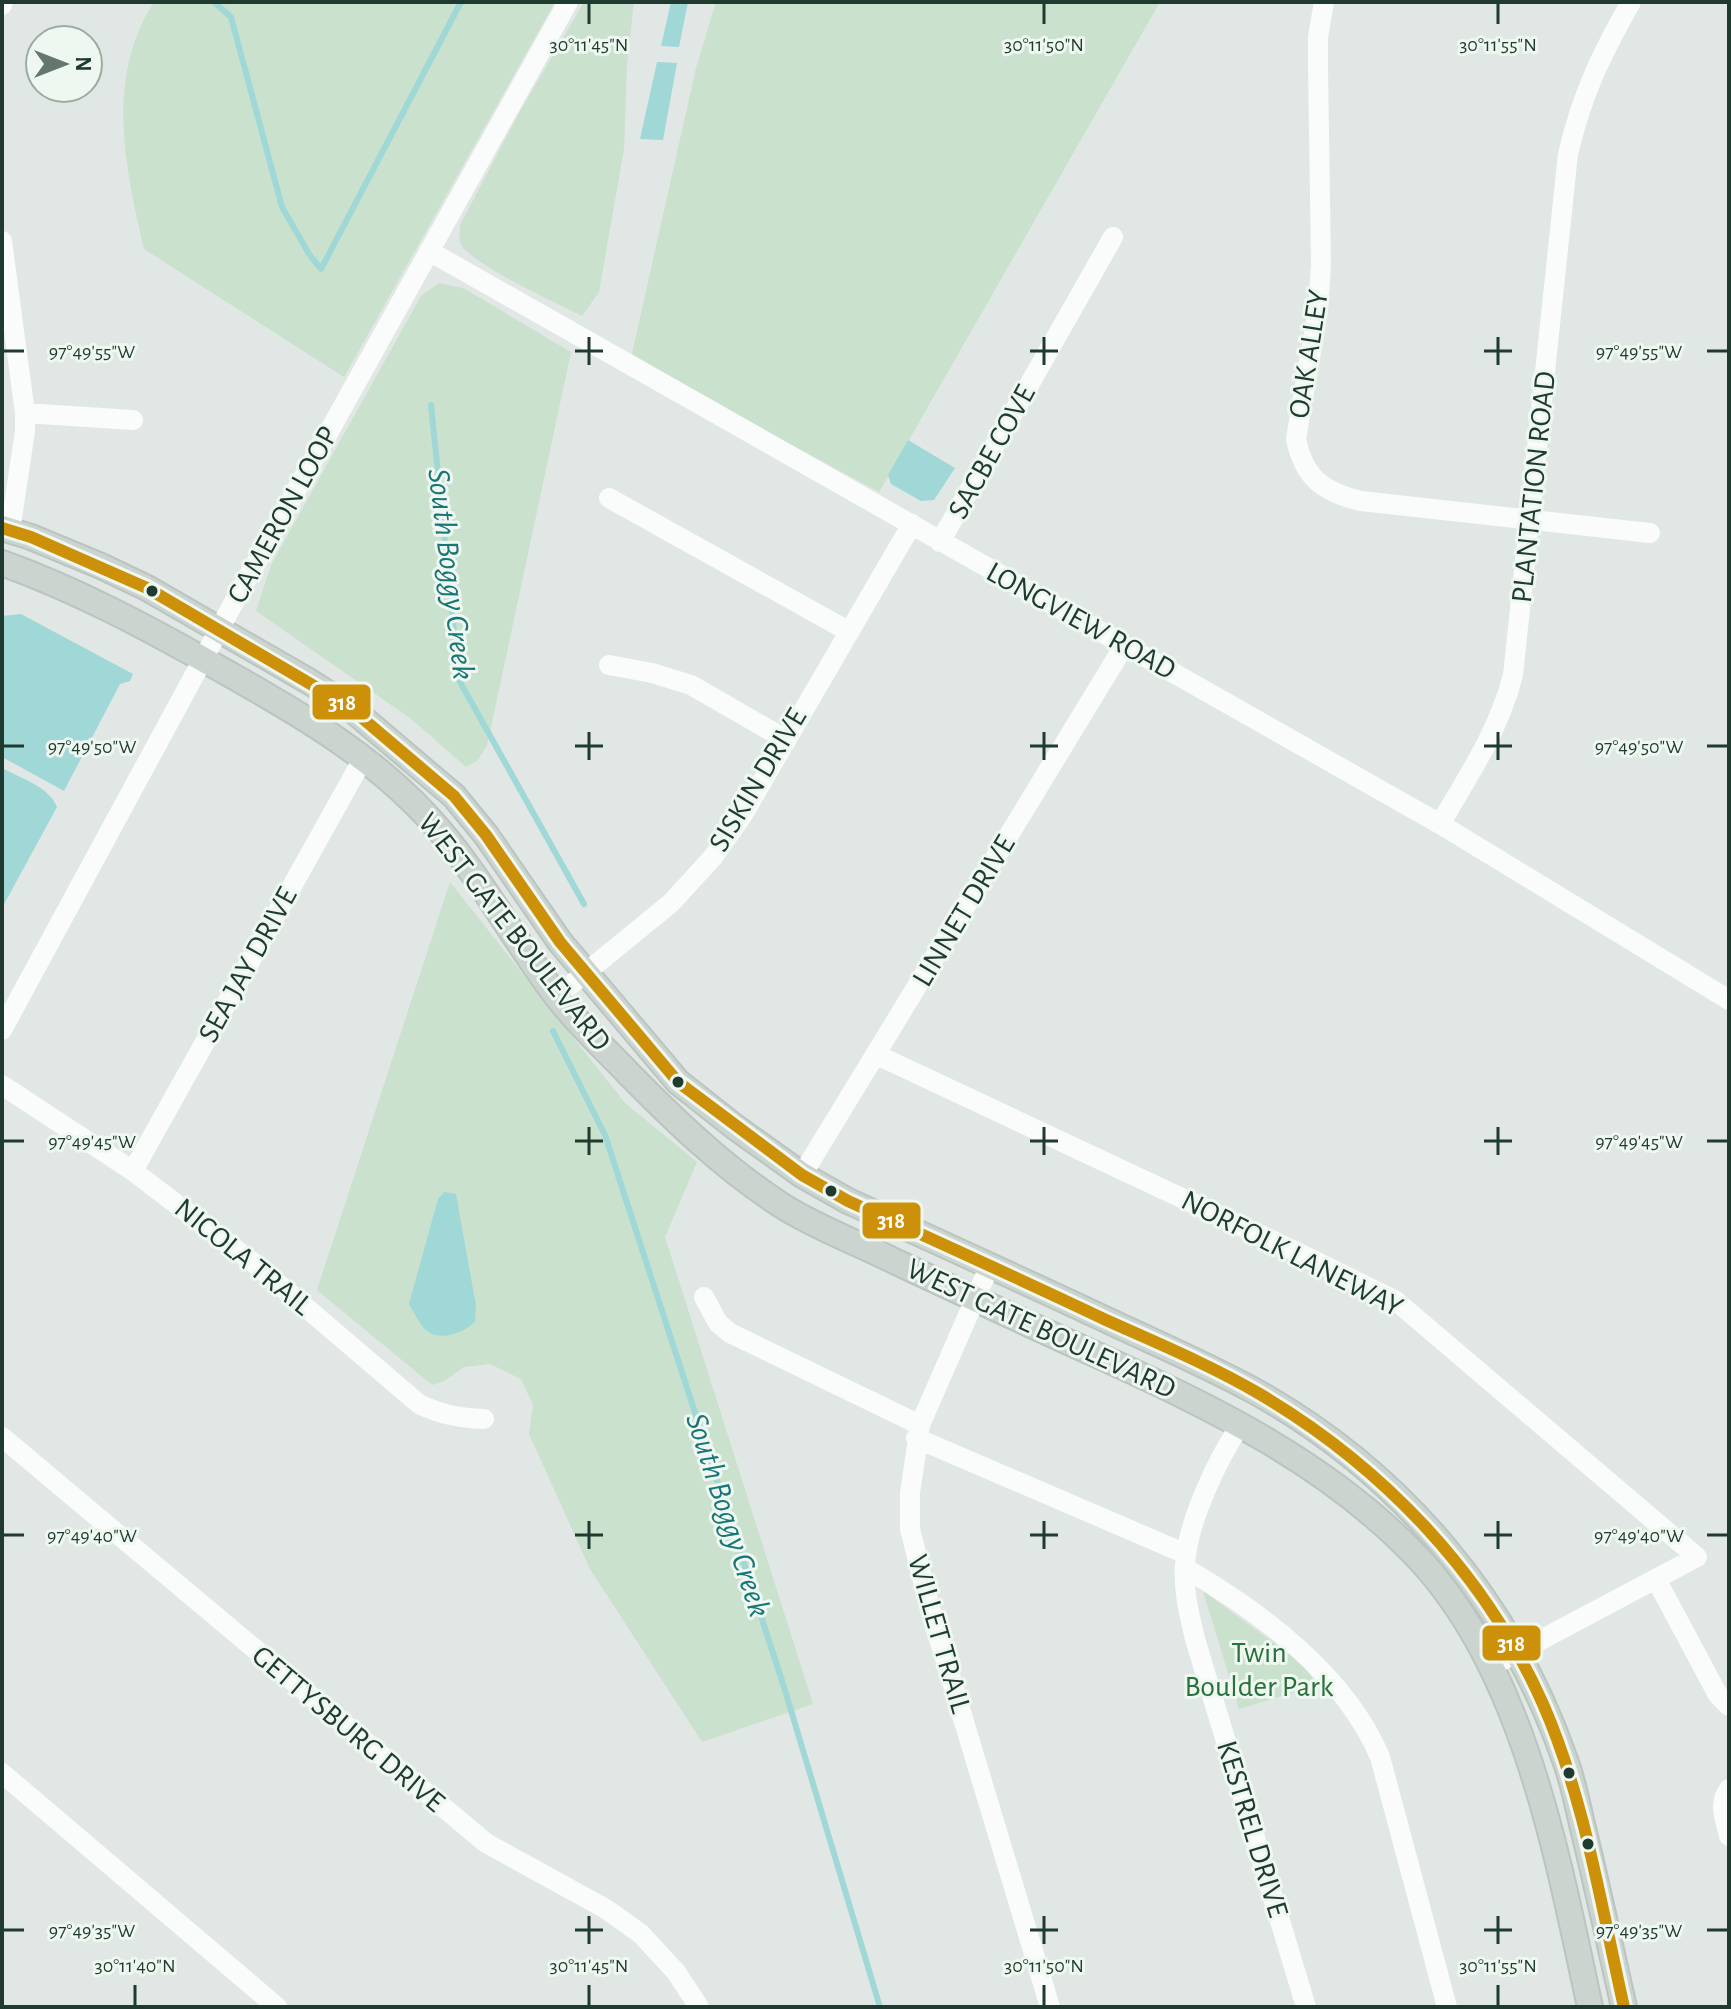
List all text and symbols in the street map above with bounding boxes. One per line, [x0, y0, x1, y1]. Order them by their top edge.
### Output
north arrow [24, 24, 104, 104]
text: 30°11'45"N [550, 35, 628, 55]
text: 30°11'50"N [1004, 35, 1084, 55]
text: 30°11'55"N [1459, 35, 1537, 55]
text: N [72, 56, 94, 72]
street label: OAK ALLEY [1284, 287, 1334, 421]
text: 97°49'55"W [49, 342, 135, 362]
text: 97°49'55"W [1596, 342, 1682, 362]
street label: PLANTATION ROAD [1507, 370, 1561, 604]
street label: SACBE COVE [943, 380, 1041, 524]
street label: CAMERON LOOP [222, 422, 344, 608]
water label: South Boggy Creek [422, 467, 480, 681]
street label: LONGVIEW ROAD [981, 557, 1181, 685]
unlabelled marker [144, 583, 160, 599]
line badge: 318 [311, 683, 372, 721]
text: 318 [328, 692, 356, 714]
street label: SISKIN DRIVE [704, 703, 812, 857]
text: 97°49'50"W [48, 737, 136, 757]
text: 97°49'50"W [1595, 737, 1683, 757]
street label: WEST GATE BOULEVARD [412, 807, 616, 1057]
street label: LINNET DRIVE [907, 830, 1021, 992]
street label: SEA JAY DRIVE [193, 883, 303, 1047]
unlabelled marker [670, 1074, 686, 1090]
text: 97°49'45"W [48, 1132, 136, 1152]
text: 97°49'45"W [1595, 1132, 1683, 1152]
unlabelled marker [823, 1183, 839, 1199]
street label: NORFOLK LANEWAY [1176, 1185, 1408, 1323]
street label: NICOLA TRAIL [169, 1193, 318, 1321]
line badge: 318 [861, 1201, 922, 1240]
text: 318 [877, 1210, 905, 1232]
street label: WEST GATE BOULEVARD [902, 1254, 1180, 1404]
water label: South Boggy Creek [680, 1409, 776, 1621]
text: 97°49'40"W [47, 1526, 137, 1546]
text: 97°49'40"W [1594, 1526, 1684, 1546]
street label: WILLET TRAIL [902, 1551, 976, 1717]
line badge: 318 [1481, 1624, 1542, 1662]
text: 318 [1497, 1633, 1525, 1655]
park label: Twin Boulder Park [1184, 1638, 1334, 1702]
street label: GETTYSBURG DRIVE [246, 1640, 450, 1818]
street label: KESTREL DRIVE [1211, 1737, 1293, 1921]
unlabelled marker [1561, 1765, 1577, 1781]
unlabelled marker [1580, 1836, 1596, 1852]
text: 97°49'35"W [49, 1921, 135, 1941]
text: 97°49'35"W [1596, 1921, 1682, 1941]
text: 30°11'40"N [94, 1956, 176, 1976]
text: 30°11'45"N [550, 1956, 628, 1976]
text: 30°11'50"N [1004, 1956, 1084, 1976]
text: 30°11'55"N [1459, 1956, 1537, 1976]

